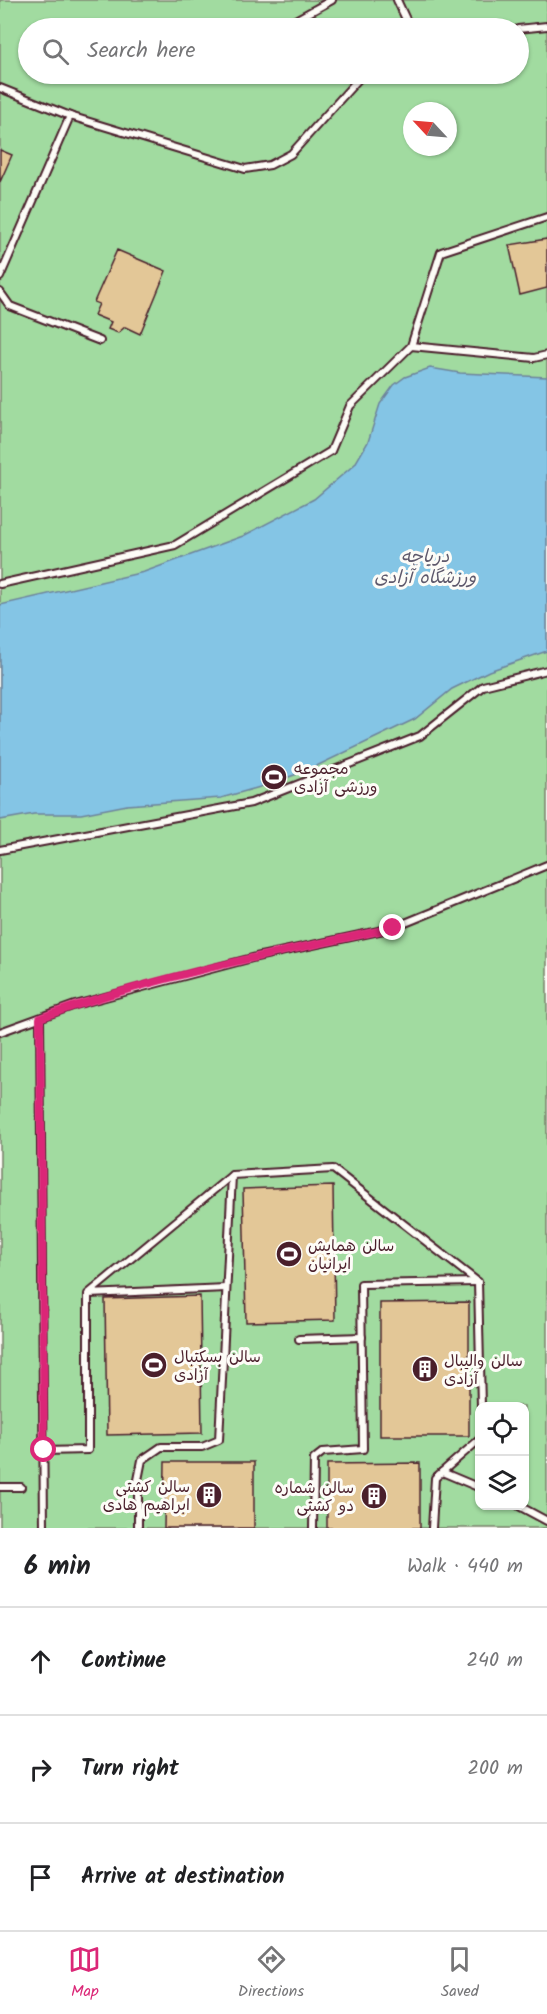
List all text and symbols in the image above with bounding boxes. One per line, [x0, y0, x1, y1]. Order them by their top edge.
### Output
search box [18, 18, 529, 84]
text: Search here [87, 34, 195, 69]
icon: search [39, 35, 72, 68]
north arrow [403, 102, 457, 156]
water label: دریاچه ورزشگاه آزادی [374, 543, 477, 593]
place label: مجموعه ورزشی آزادی [294, 757, 377, 800]
sports icon: مجموعه ورزشی آزادی [259, 762, 289, 792]
route end [379, 914, 405, 940]
place label: سالن همایش ایرانیان [308, 1234, 394, 1277]
sports icon: سالن همایش ایرانیان [274, 1239, 304, 1269]
place label: سالن بسکتبال آزادی [174, 1345, 261, 1388]
place label: سالن والیبال آزادی [444, 1349, 523, 1392]
sports icon: سالن بسکتبال آزادی [139, 1350, 169, 1380]
building icon: سالن والیبال آزادی [410, 1354, 440, 1384]
map controls [475, 1402, 529, 1510]
button: locate [475, 1402, 529, 1456]
route start [30, 1436, 56, 1462]
button: layers [475, 1456, 529, 1510]
place label: سالن کشتی ابراهیم هادی [103, 1475, 190, 1518]
place label: سالن شماره دو کشتی [275, 1476, 354, 1519]
building icon: سالن کشتی ابراهیم هادی [194, 1480, 224, 1510]
building icon: سالن شماره دو کشتی [359, 1481, 389, 1511]
text: 6 min [24, 1546, 91, 1588]
text: Walk · 440 m [407, 1551, 523, 1583]
text: Continue [81, 1644, 166, 1679]
icon: ahead [24, 1645, 57, 1678]
text: 240 m [466, 1645, 523, 1677]
text: Turn right [81, 1752, 179, 1787]
icon: right [24, 1753, 57, 1786]
text: 200 m [467, 1753, 523, 1785]
text: Arrive at destination [81, 1860, 284, 1895]
icon: arrive [24, 1861, 57, 1894]
tab: Map [68, 1943, 101, 2004]
tab: Directions [238, 1943, 304, 2004]
tab: Saved [441, 1943, 479, 2004]

